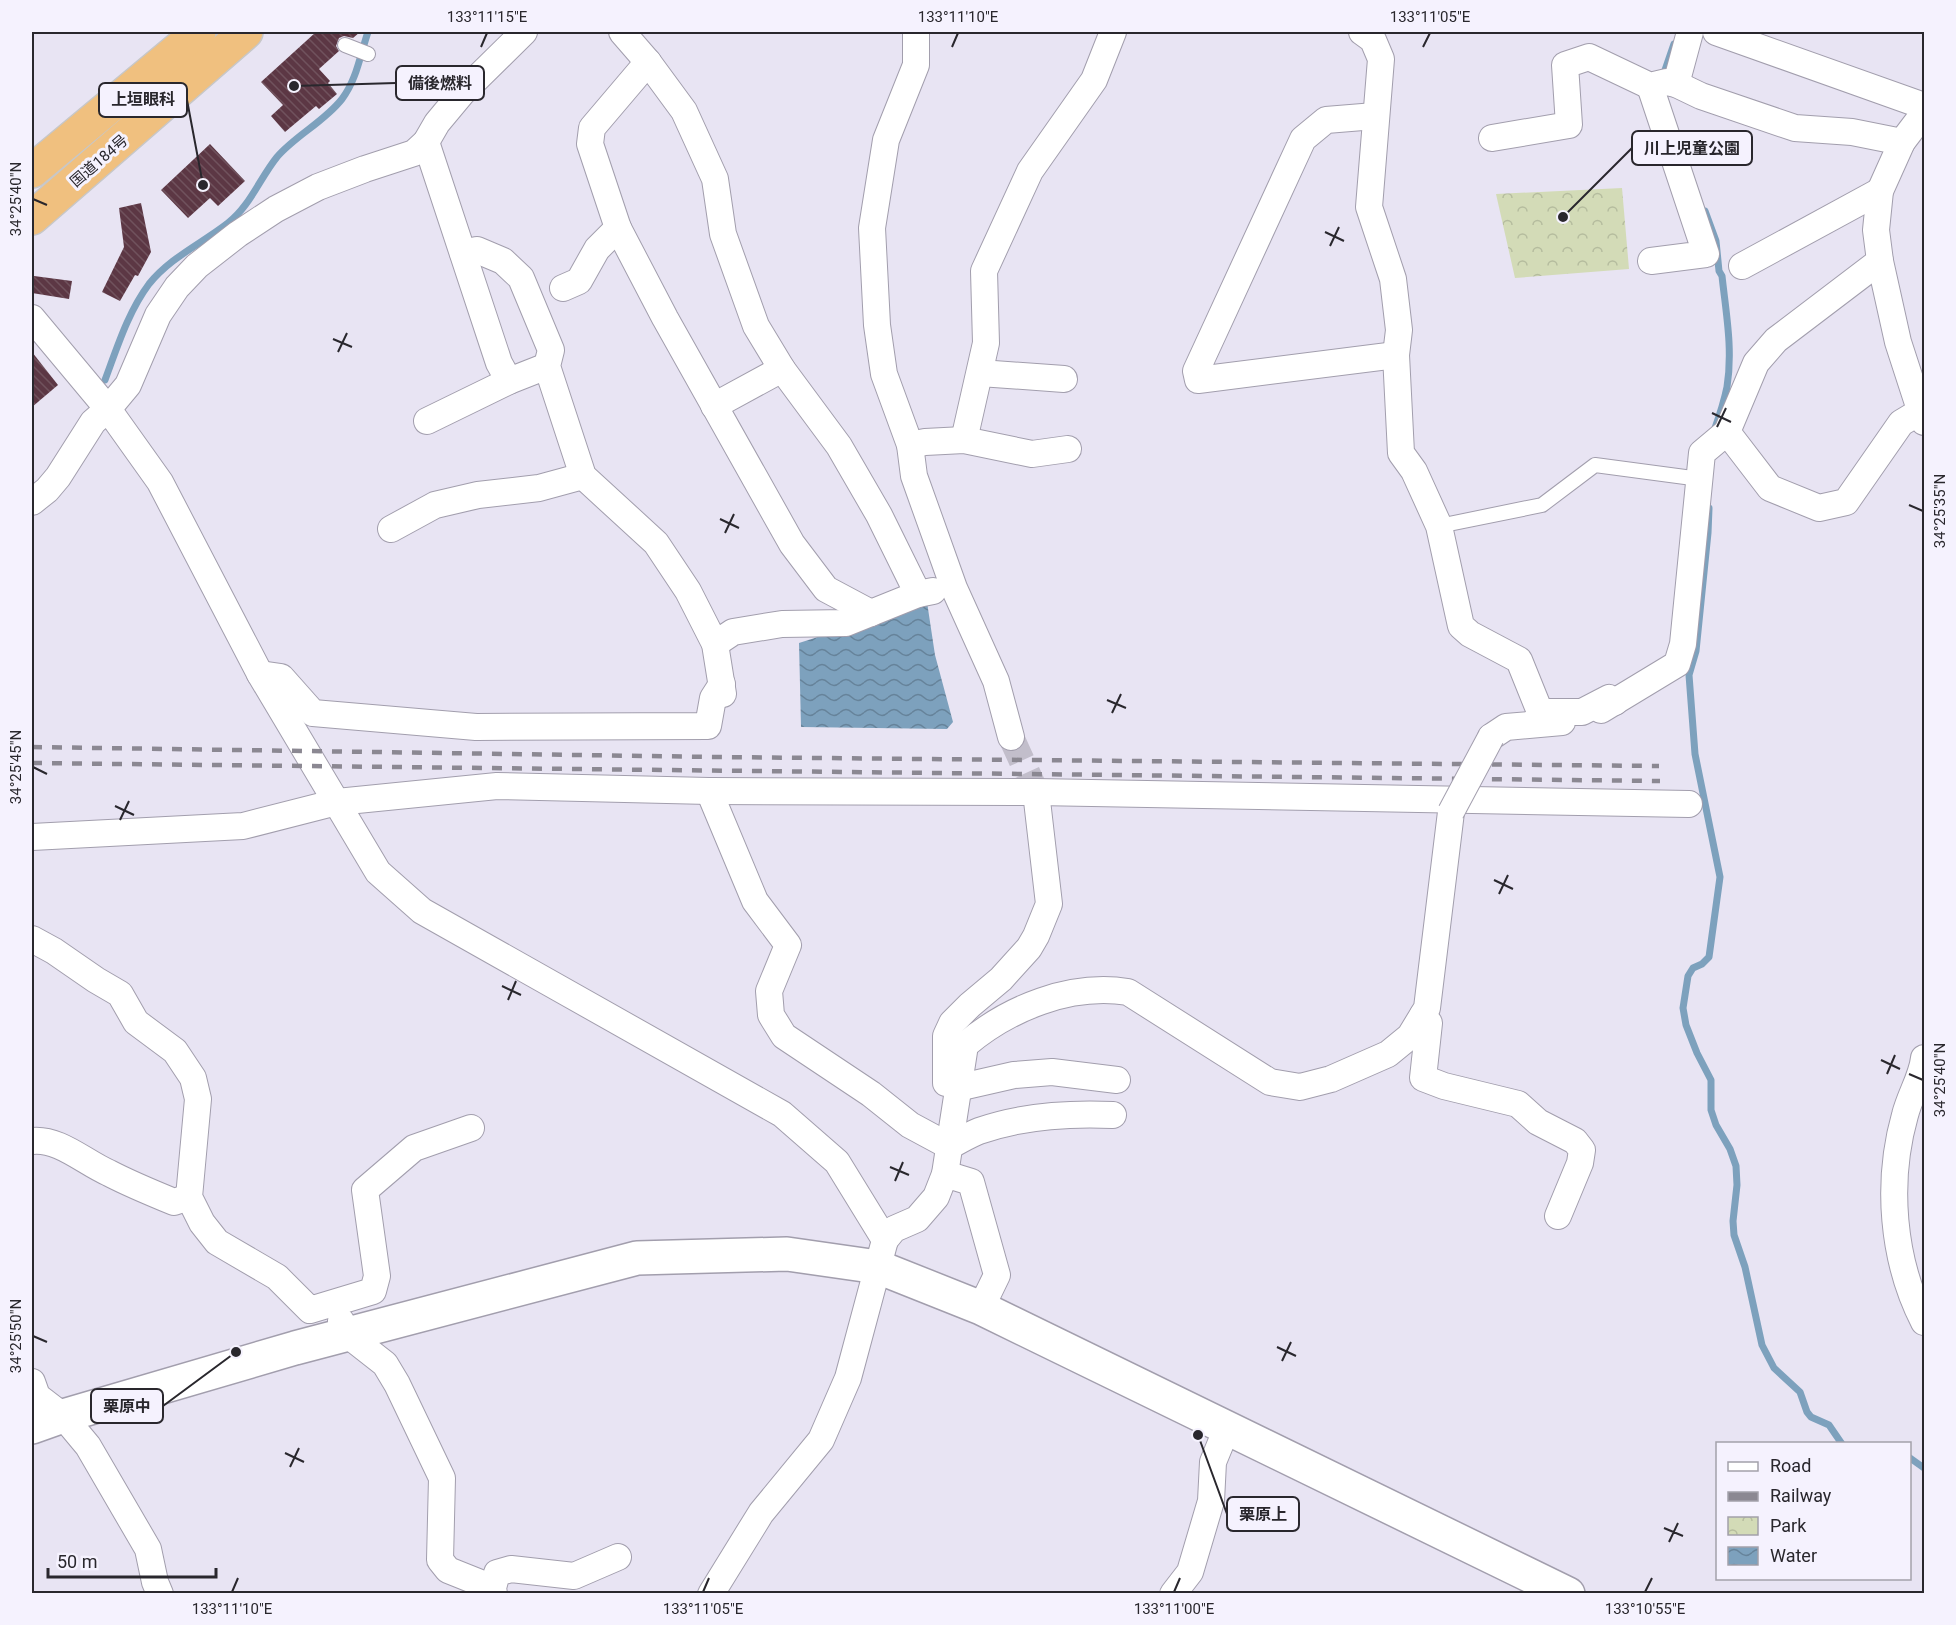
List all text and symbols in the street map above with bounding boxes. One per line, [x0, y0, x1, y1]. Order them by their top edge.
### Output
text: 133°11'15"E [447, 8, 528, 26]
text: 133°11'10"E [918, 8, 999, 26]
text: 133°11'05"E [1390, 8, 1471, 26]
callout: 備後燃料 [396, 66, 484, 100]
text: 備後燃料 [408, 74, 472, 93]
callout: 上垣眼科 [99, 83, 187, 117]
text: 上垣眼科 [111, 90, 175, 109]
street label: 国道184号 [67, 131, 131, 191]
callout: 川上児童公園 [1632, 131, 1752, 165]
text: 川上児童公園 [1644, 139, 1740, 158]
text: 34°25'40"N [7, 162, 25, 236]
text: 34°25'35"N [1931, 474, 1949, 548]
text: 34°25'45"N [7, 730, 25, 804]
text: 34°25'40"N [1931, 1043, 1949, 1117]
text: 34°25'50"N [7, 1299, 25, 1373]
callout: 栗原中 [91, 1389, 163, 1423]
text: 栗原中 [103, 1397, 151, 1416]
legend [1716, 1442, 1911, 1580]
text: Road [1770, 1455, 1811, 1476]
text: Railway [1770, 1485, 1832, 1506]
callout: 栗原上 [1227, 1497, 1299, 1531]
text: 栗原上 [1239, 1505, 1287, 1524]
text: Park [1770, 1515, 1807, 1536]
scale bar [48, 1541, 216, 1579]
text: Water [1770, 1545, 1817, 1566]
text: 50 m [57, 1551, 97, 1572]
text: 133°11'10"E [192, 1600, 273, 1618]
text: 133°11'05"E [663, 1600, 744, 1618]
text: 133°11'00"E [1134, 1600, 1215, 1618]
text: 133°10'55"E [1605, 1600, 1686, 1618]

